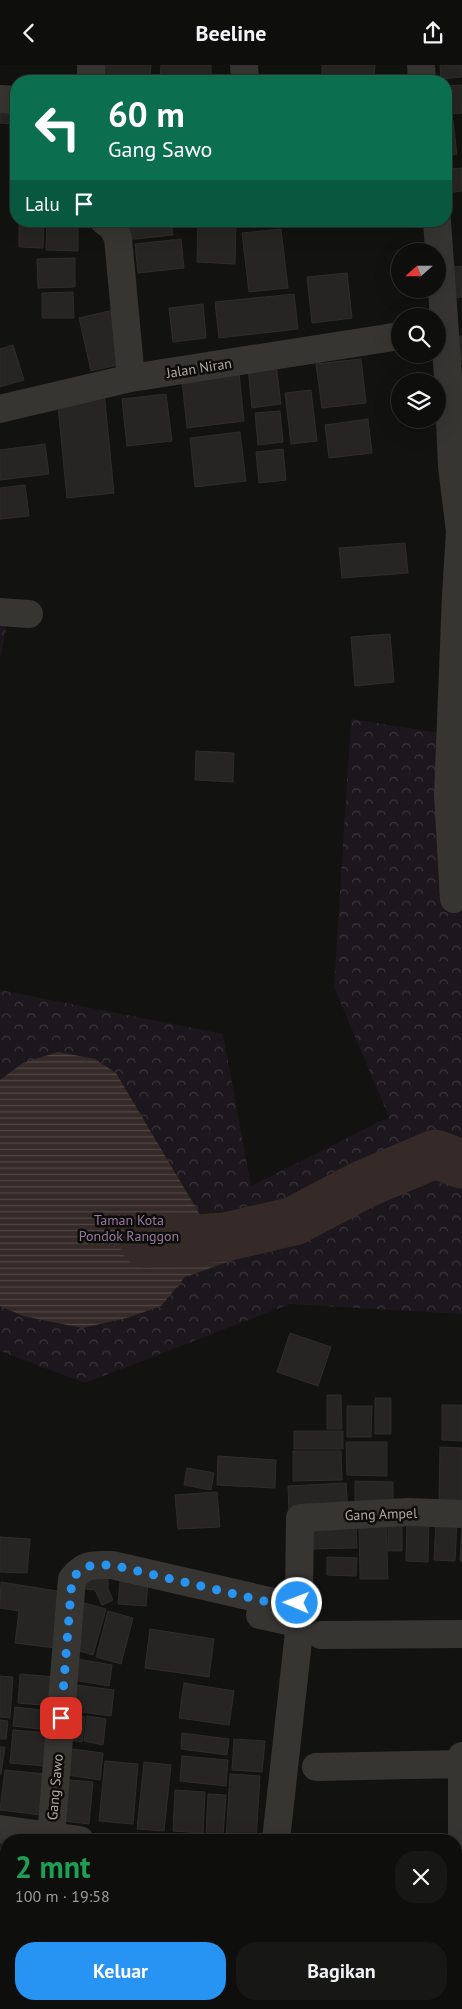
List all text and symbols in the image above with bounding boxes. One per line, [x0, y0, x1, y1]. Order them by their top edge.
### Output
icon: back [15, 19, 43, 47]
text: Beeline [196, 19, 266, 47]
icon: share [419, 19, 447, 47]
text: 60 m [108, 91, 185, 137]
icon: left [25, 95, 90, 160]
text: Gang Sawo [108, 135, 212, 163]
icon: arrive [70, 190, 98, 218]
text: Lalu [25, 192, 60, 216]
north arrow [391, 243, 446, 297]
map controls [391, 243, 446, 428]
button: search [391, 308, 446, 363]
street label: Jalan Niran [164, 354, 233, 382]
button: layers [391, 373, 446, 428]
park label: Taman Kota Pondok Ranggon [79, 1211, 179, 1245]
street label: Gang Ampel [345, 1504, 417, 1524]
position arrow [270, 1576, 322, 1628]
pin [40, 1697, 82, 1739]
icon: arrive [47, 1704, 75, 1732]
street label: Gang Sawo [43, 1753, 67, 1821]
text: 2 mnt [15, 1847, 91, 1886]
button: close [395, 1851, 447, 1903]
text: 100 m · 19:58 [15, 1886, 110, 1906]
button: Keluar [15, 1942, 226, 2000]
button: Bagikan [236, 1942, 447, 2000]

